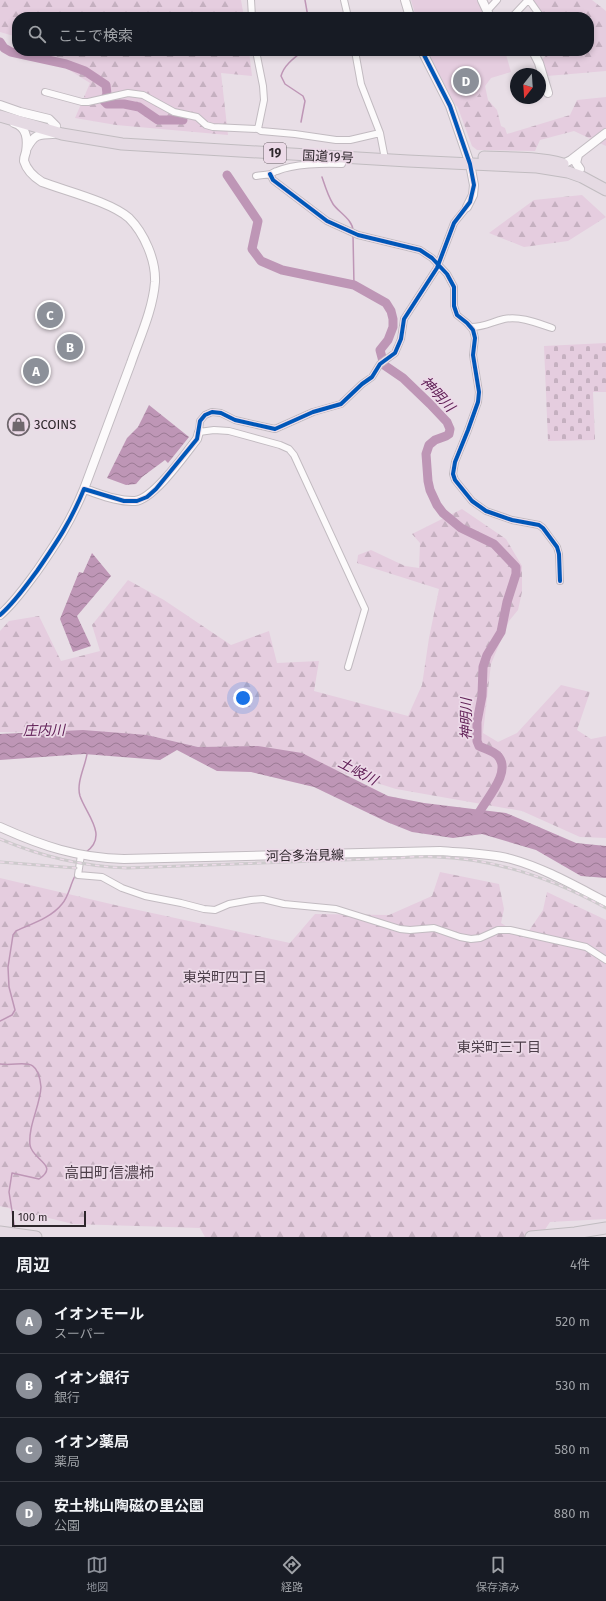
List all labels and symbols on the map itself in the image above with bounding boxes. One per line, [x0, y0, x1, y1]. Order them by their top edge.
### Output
pin: D [453, 66, 479, 96]
north arrow [510, 68, 546, 104]
road number: 19 [264, 143, 286, 163]
street label: 国道19号 [302, 148, 354, 165]
pin: C [37, 300, 63, 330]
pin: B [57, 332, 83, 362]
pin: A [23, 356, 49, 386]
water label: 神明川 [417, 373, 460, 417]
shop icon: 3COINS [5, 411, 31, 437]
place label: 3COINS [34, 417, 76, 432]
your location [233, 688, 253, 708]
water label: 神明川 [458, 696, 475, 740]
water label: 庄内川 [23, 722, 67, 739]
water label: 土岐川 [335, 754, 382, 790]
street label: 河合多治見線 [266, 847, 344, 864]
district label: 東栄町四丁目 [183, 969, 267, 986]
district label: 東栄町三丁目 [457, 1039, 541, 1056]
district label: 高田町信濃柿 [64, 1164, 154, 1182]
scale bar [12, 1209, 86, 1228]

